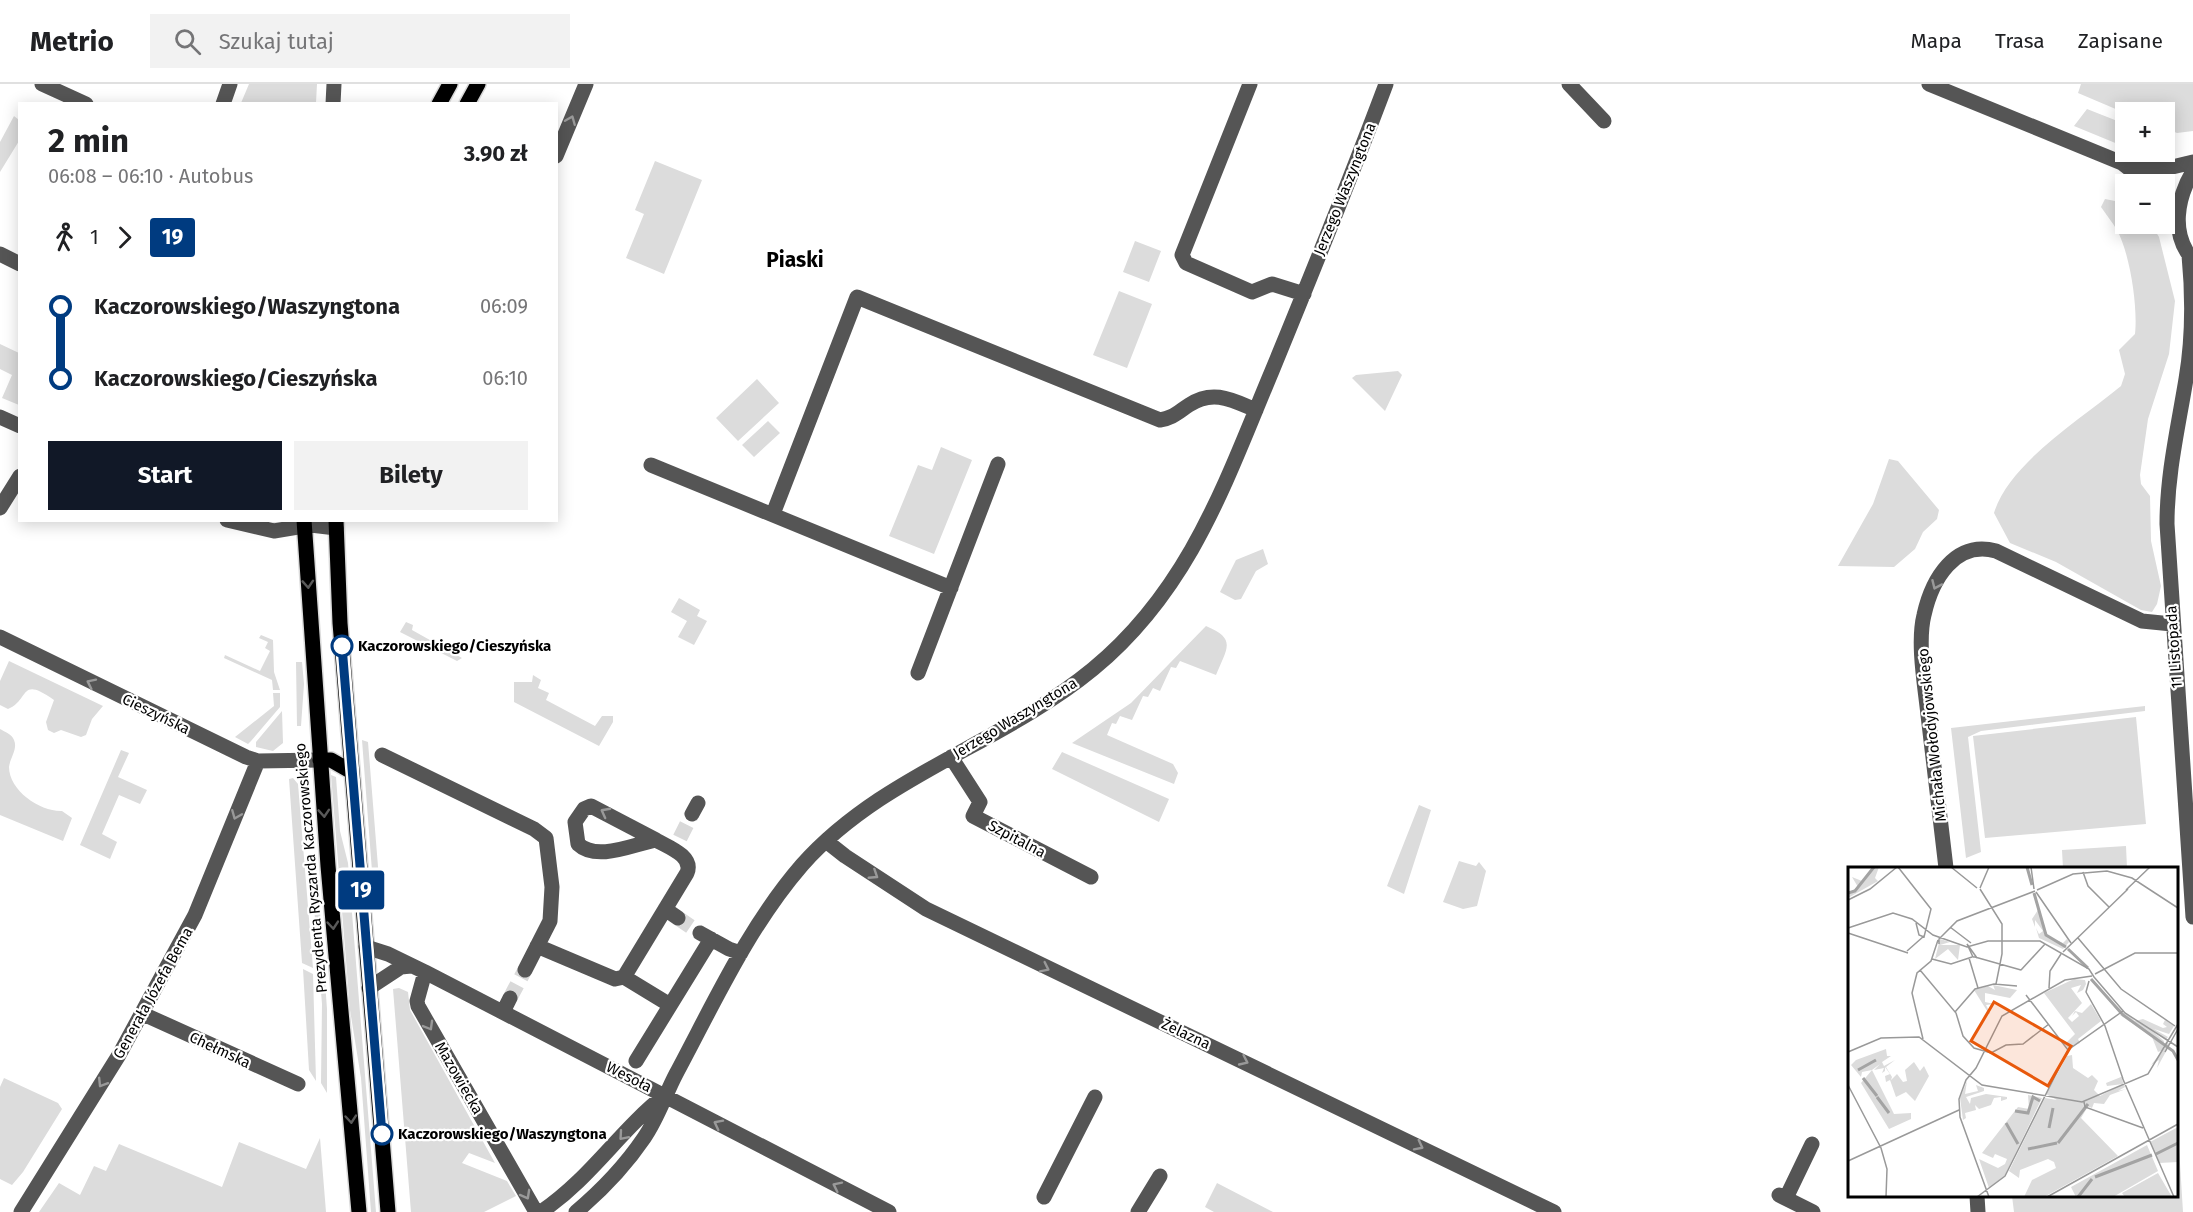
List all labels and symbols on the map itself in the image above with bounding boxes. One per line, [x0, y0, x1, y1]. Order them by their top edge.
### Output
one-way arrow [564, 115, 576, 126]
street label: Jerzego Waszyngtona [1310, 120, 1380, 258]
district label: Piaski [766, 247, 824, 273]
one-way arrow [1931, 578, 1943, 589]
one-way arrow [301, 580, 314, 589]
street label: 11 Listopada [2162, 605, 2186, 689]
marker: Kaczorowskiego/Cieszyńska [331, 635, 353, 657]
place label: Kaczorowskiego/Cieszyńska [358, 637, 551, 655]
street label: Michała Wołodyjowskiego [1914, 647, 1950, 823]
street label: Jerzego Waszyngtona [950, 674, 1080, 762]
one-way arrow [86, 678, 97, 690]
street label: Cieszyńska [119, 690, 193, 738]
street label: Prezydenta Ryszarda Kaczorowskiego [291, 742, 331, 994]
one-way arrow [600, 808, 611, 819]
one-way arrow [231, 809, 243, 820]
one-way arrow [317, 809, 330, 818]
street label: Szpitalna [985, 816, 1049, 862]
inset map [1848, 867, 2178, 1197]
one-way arrow [867, 868, 878, 879]
line badge: 19 [334, 870, 388, 910]
one-way arrow [326, 920, 339, 929]
street label: Generała Józefa Bema [109, 924, 197, 1062]
one-way arrow [1039, 960, 1050, 972]
street label: Żelazna [1159, 1015, 1213, 1053]
one-way arrow [422, 1020, 434, 1030]
street label: Chełmska [187, 1028, 253, 1072]
street label: Mazowiecka [431, 1038, 487, 1118]
one-way arrow [1237, 1053, 1248, 1065]
street label: Wesoła [603, 1058, 655, 1096]
one-way arrow [98, 1076, 109, 1087]
one-way arrow [344, 1114, 357, 1123]
one-way arrow [713, 1119, 724, 1131]
marker: Kaczorowskiego/Waszyngtona [371, 1123, 393, 1145]
place label: Kaczorowskiego/Waszyngtona [398, 1125, 607, 1143]
one-way arrow [620, 1129, 631, 1140]
one-way arrow [1413, 1139, 1423, 1150]
one-way arrow [832, 1182, 843, 1193]
one-way arrow [519, 1189, 530, 1199]

